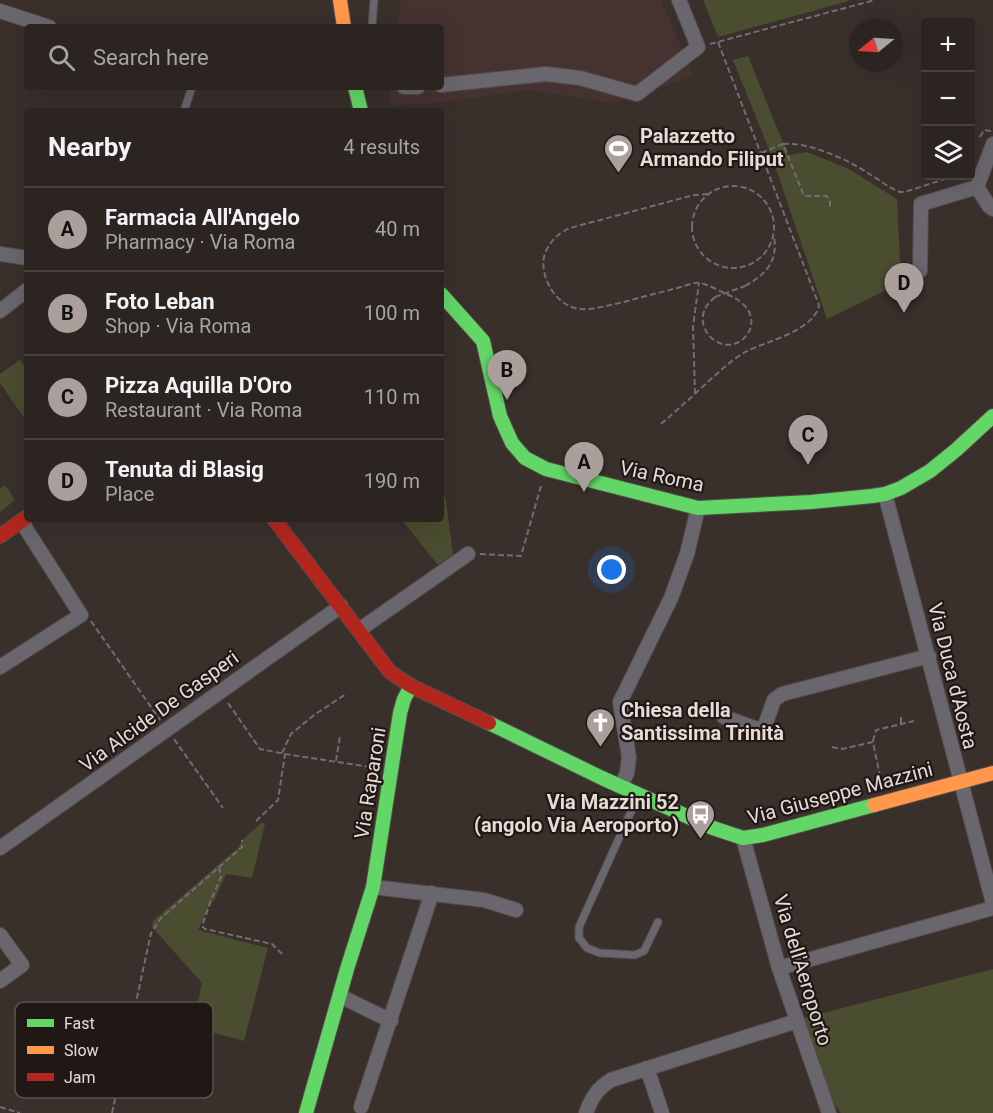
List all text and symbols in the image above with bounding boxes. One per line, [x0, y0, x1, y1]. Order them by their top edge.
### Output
north arrow [849, 18, 903, 72]
map controls [921, 18, 975, 180]
button: + [921, 18, 975, 72]
search box [24, 24, 444, 90]
icon: search [45, 41, 78, 74]
text: Search here [93, 45, 209, 70]
button: − [921, 72, 975, 126]
place label: Palazzetto Armando Filiput [640, 124, 784, 171]
button: layers [921, 126, 975, 180]
text: Nearby [48, 132, 131, 162]
sports icon: Palazzetto Armando Filiput [603, 132, 635, 174]
text: 4 results [344, 135, 420, 159]
text: Farmacia All'Angelo [105, 205, 300, 230]
text: A [61, 217, 74, 241]
text: 40 m [375, 217, 420, 241]
text: Pharmacy · Via Roma [105, 230, 295, 254]
pin: D [884, 264, 924, 313]
text: Foto Leban [105, 289, 215, 314]
text: B [61, 301, 74, 325]
text: 100 m [364, 301, 420, 325]
text: Shop · Via Roma [105, 314, 251, 338]
pin: B [488, 350, 526, 400]
text: Pizza Aquilla D'Oro [105, 373, 292, 398]
text: C [61, 385, 74, 409]
text: 110 m [364, 385, 420, 409]
text: Restaurant · Via Roma [105, 398, 302, 422]
pin: C [788, 416, 828, 465]
pin: A [564, 442, 604, 492]
street label: Via Roma [618, 455, 706, 497]
text: Tenuta di Blasig [105, 457, 264, 482]
text: D [61, 469, 74, 493]
text: 190 m [364, 469, 420, 493]
text: Place [105, 482, 154, 506]
your location [597, 555, 626, 584]
street label: Via Duca d'Aosta [923, 601, 983, 751]
street label: Via Alcide De Gasperi [75, 645, 243, 777]
place label: Chiesa della Santissima Trinità [621, 698, 784, 745]
church icon: Chiesa della Santissima Trinità [584, 706, 616, 748]
street label: Via Raparoni [349, 725, 391, 841]
street label: Via Giuseppe Mazzini [745, 757, 935, 829]
place label: Via Mazzini 52 (angolo Via Aeroporto) [474, 790, 679, 837]
bus stop icon: Via Mazzini 52 (angolo Via Aeroporto) [684, 798, 716, 840]
street label: Via dell'Aeroporto [769, 892, 837, 1048]
legend [15, 1002, 213, 1098]
text: Fast [64, 1014, 95, 1033]
text: Slow [64, 1041, 99, 1060]
text: Jam [64, 1068, 96, 1087]

